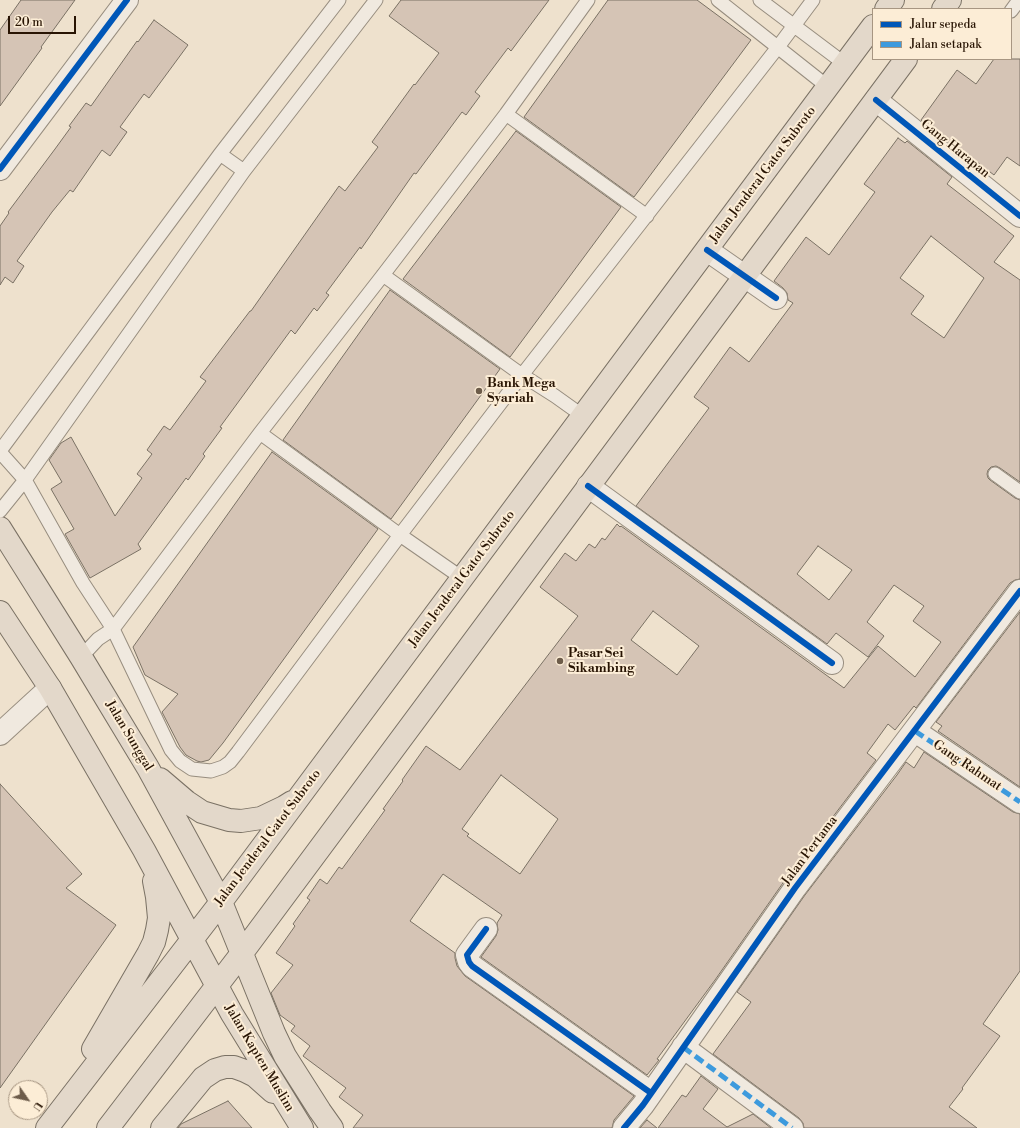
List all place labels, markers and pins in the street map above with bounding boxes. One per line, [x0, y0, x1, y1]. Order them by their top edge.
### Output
place label: Bank Mega Syariah [487, 376, 555, 407]
marker: Bank Mega Syariah [474, 386, 484, 396]
place label: Pasar Sei Sikambing [568, 646, 634, 677]
marker: Pasar Sei Sikambing [555, 656, 565, 666]

